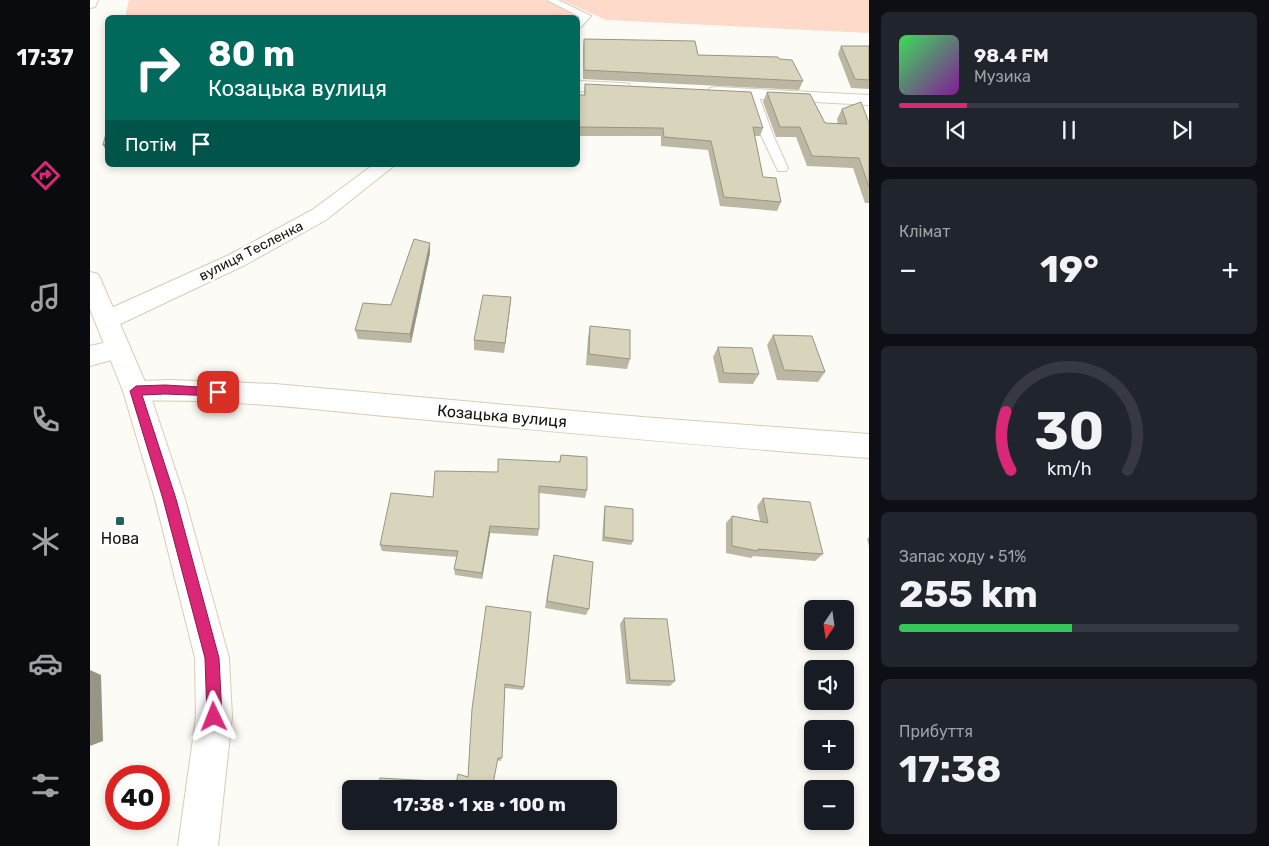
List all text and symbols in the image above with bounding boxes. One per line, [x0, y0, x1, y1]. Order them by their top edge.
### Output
text: 80 m [208, 33, 295, 75]
icon: right [125, 35, 190, 100]
text: 17:37 [16, 44, 74, 71]
text: 98.4 FM [974, 44, 1049, 67]
text: Музика [974, 67, 1031, 86]
text: Козацька вулиця [208, 75, 387, 102]
icon: previous [942, 116, 970, 144]
icon: pause [1055, 116, 1083, 144]
icon: next [1168, 116, 1196, 144]
icon: arrive [187, 130, 215, 158]
text: Потім [125, 133, 177, 156]
icon: directions [28, 158, 63, 193]
street label: вулиця Тесленка [196, 217, 306, 285]
text: Клімат [899, 222, 950, 241]
text: 19° [1040, 246, 1099, 292]
text: − [899, 253, 917, 286]
text: + [1222, 253, 1239, 286]
icon: music [28, 280, 63, 315]
pin [197, 371, 239, 413]
icon: arrive [204, 378, 232, 406]
text: 30 [1034, 400, 1104, 462]
street label: Козацька вулиця [436, 401, 568, 431]
icon: phone [28, 402, 63, 437]
text: km/h [1047, 458, 1091, 479]
marker: Нова [114, 515, 126, 527]
icon: climate [28, 524, 63, 559]
place label: Нова [101, 529, 139, 548]
text: Запас ходу · 51% [899, 547, 1026, 566]
text: 255 km [899, 571, 1038, 617]
north arrow [804, 600, 854, 650]
map controls [804, 600, 854, 830]
icon: car [28, 646, 63, 681]
button: sound [804, 660, 854, 710]
position arrow [187, 690, 239, 742]
button: + [804, 720, 854, 770]
text: Прибуття [899, 722, 973, 741]
text: 17:38 [899, 746, 1002, 792]
speed limit sign: 40 [105, 765, 170, 830]
icon: filters [28, 768, 63, 803]
button: − [804, 780, 854, 830]
text: 17:38 · 1 хв · 100 m [393, 793, 566, 816]

